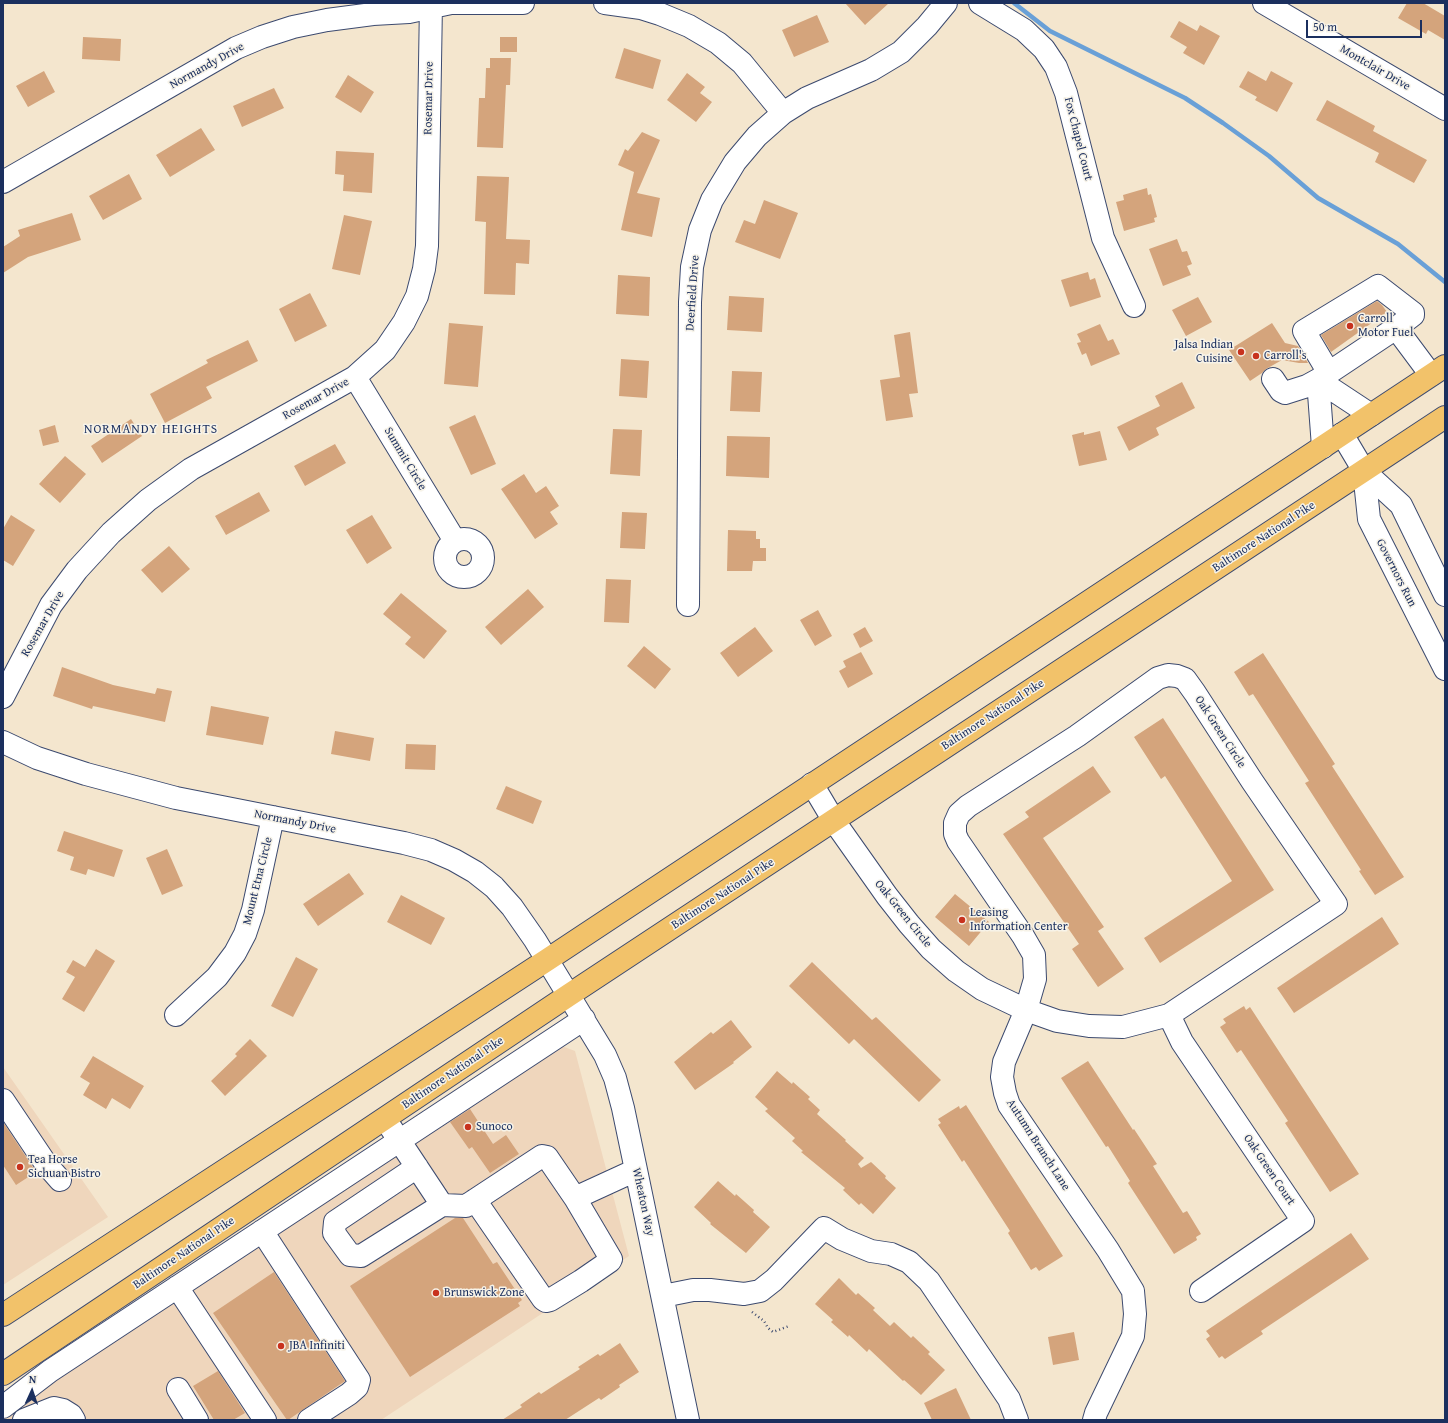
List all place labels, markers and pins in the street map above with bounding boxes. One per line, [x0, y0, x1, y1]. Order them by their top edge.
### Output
place label: Carroll Motor Fuel [1358, 312, 1413, 340]
marker: Carroll Motor Fuel [1345, 321, 1355, 331]
place label: Jalsa Indian Cuisine [1174, 338, 1233, 366]
marker: Jalsa Indian Cuisine [1236, 347, 1246, 357]
place label: Carroll's [1264, 349, 1307, 363]
marker: Carroll's [1251, 351, 1261, 361]
place label: Leasing Information Center [970, 906, 1068, 934]
marker: Leasing Information Center [957, 915, 967, 925]
place label: Sunoco [476, 1120, 513, 1134]
marker: Sunoco [463, 1122, 473, 1132]
place label: Tea Horse Sichuan Bistro [28, 1153, 101, 1181]
marker: Tea Horse Sichuan Bistro [15, 1162, 25, 1172]
place label: Brunswick Zone [444, 1286, 524, 1300]
marker: Brunswick Zone [431, 1288, 441, 1298]
place label: JBA Infiniti [289, 1339, 345, 1353]
marker: JBA Infiniti [276, 1341, 286, 1351]

